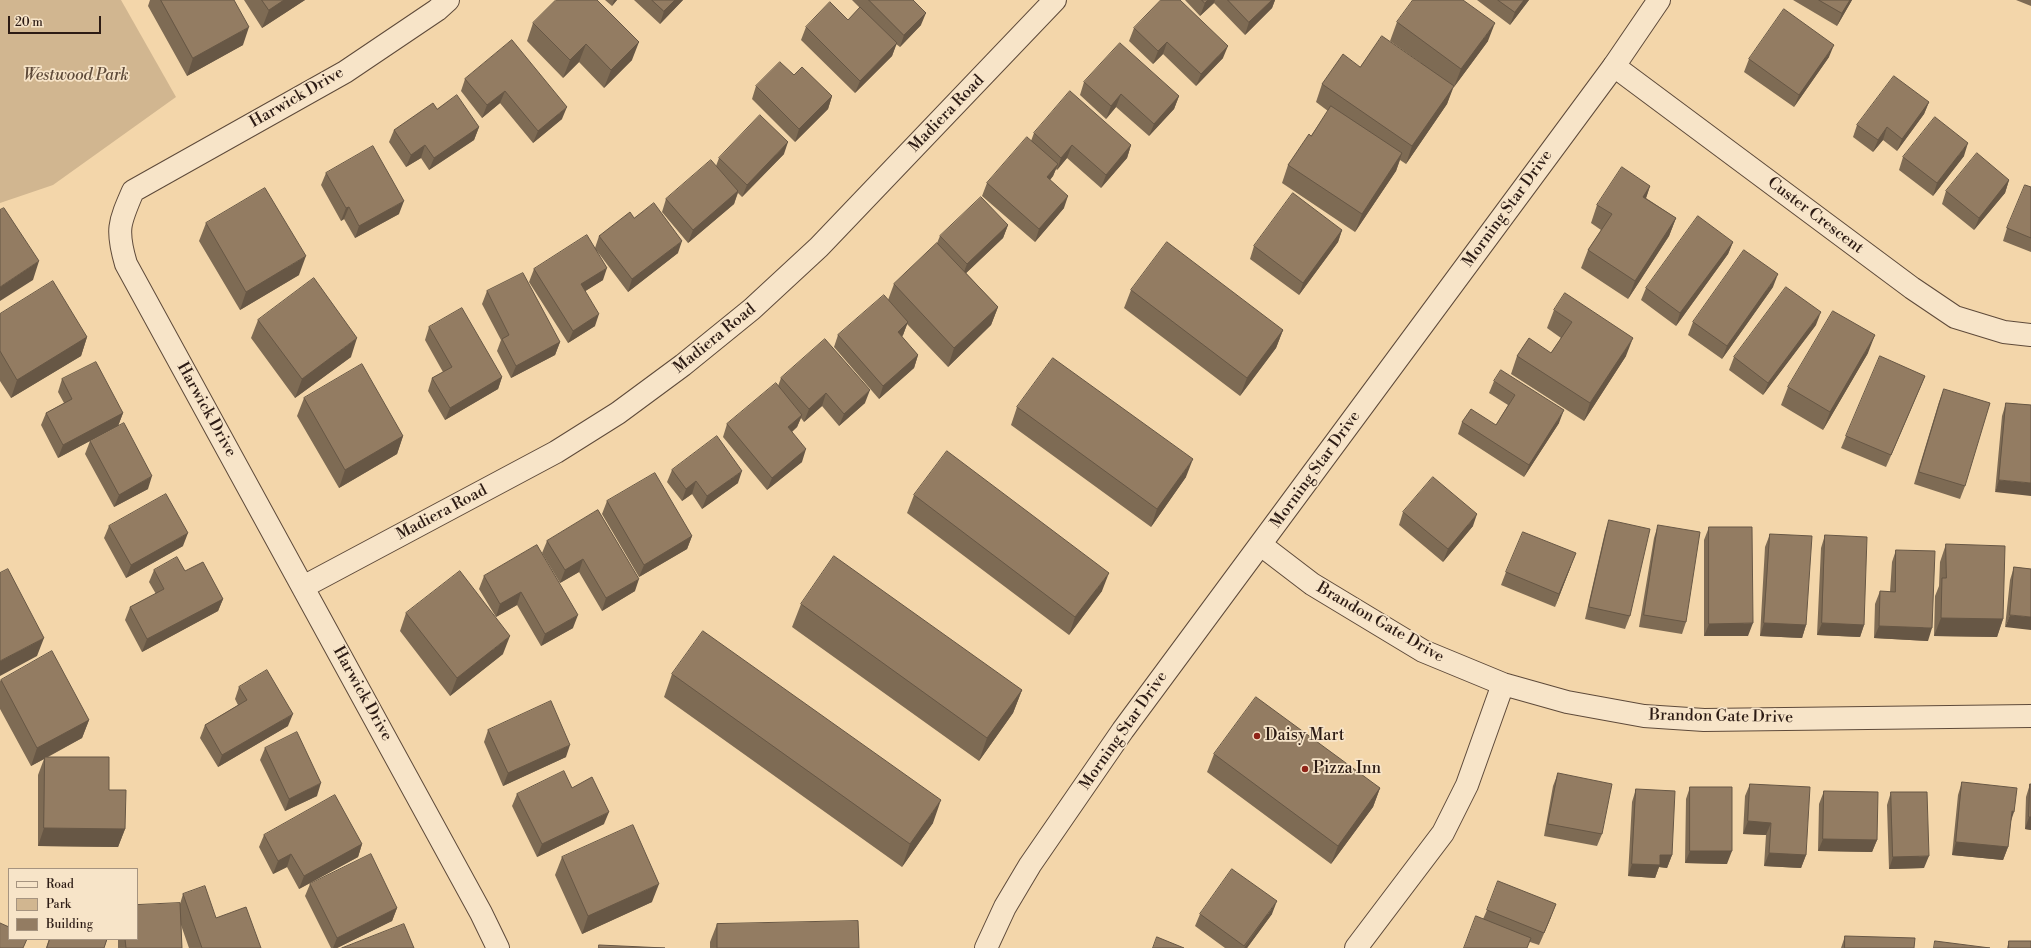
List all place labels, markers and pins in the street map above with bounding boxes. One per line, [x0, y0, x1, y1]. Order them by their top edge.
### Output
place label: Daisy Mart [1265, 726, 1344, 746]
marker: Daisy Mart [1252, 731, 1262, 741]
place label: Pizza Inn [1313, 759, 1381, 779]
marker: Pizza Inn [1300, 764, 1310, 774]

